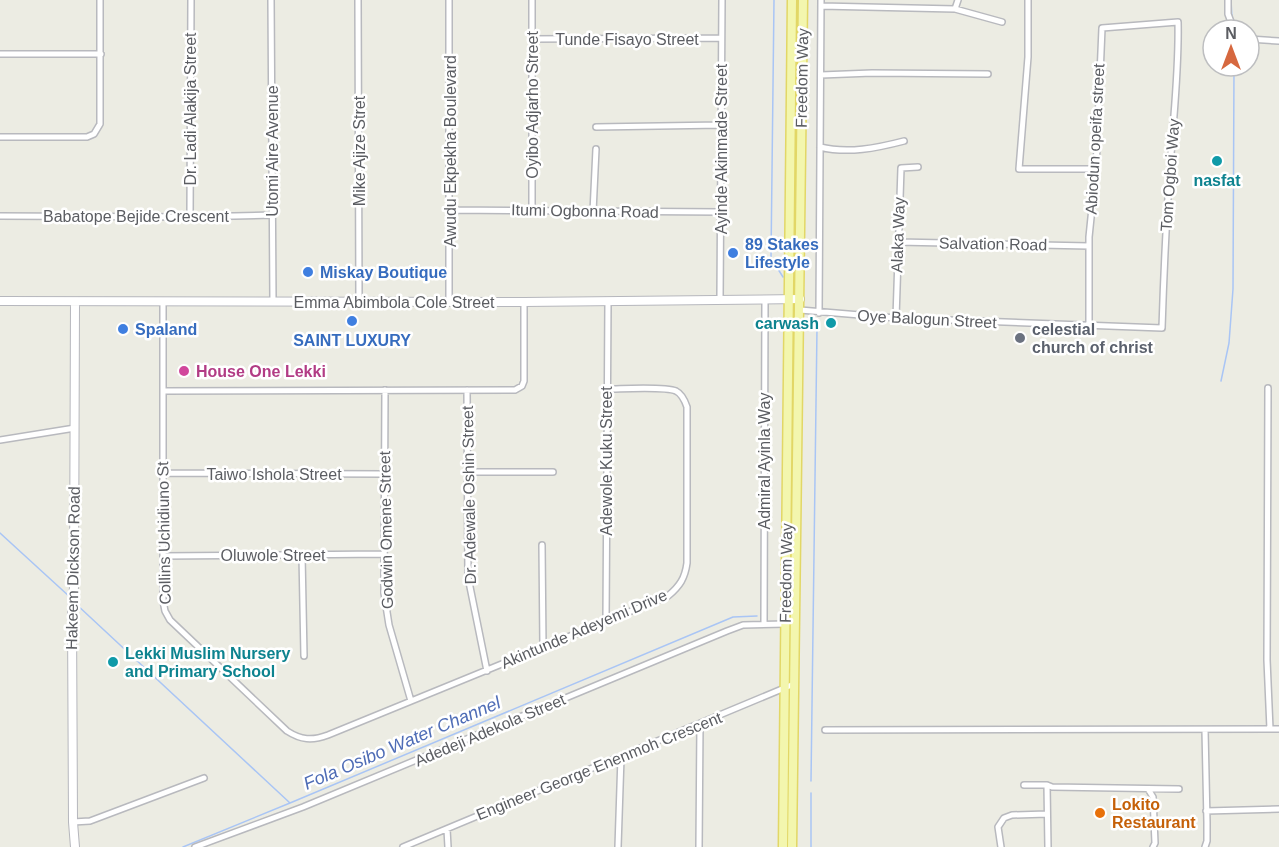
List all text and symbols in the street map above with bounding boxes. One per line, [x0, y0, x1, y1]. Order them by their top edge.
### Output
north arrow [1201, 18, 1261, 78]
text: N [1225, 25, 1237, 42]
street label: Freedom Way [793, 28, 811, 128]
street label: Oyibo Adjarho Street [524, 31, 541, 179]
street label: Tunde Fisayo Street [555, 31, 699, 48]
street label: Dr. Ladi Alakija Street [182, 32, 199, 185]
street label: Awudu Ekpekha Boulevard [442, 55, 459, 247]
street label: Abiodun opeifa street [1083, 62, 1107, 215]
street label: Ayinde Akinmade Street [713, 63, 730, 234]
street label: Utomi Aire Avenue [264, 85, 281, 217]
street label: Mike Ajize Stret [351, 95, 368, 206]
street label: Tom Ogboi Way [1158, 118, 1182, 232]
marker: nasfat [1210, 154, 1224, 168]
place label: nasfat [1193, 172, 1241, 189]
street label: Alaka Way [888, 197, 908, 273]
street label: Itumi Ogbonna Road [511, 201, 659, 221]
street label: Babatope Bejide Crescent [43, 208, 230, 225]
street label: Salvation Road [939, 235, 1047, 253]
place label: 89 Stakes Lifestyle [745, 236, 819, 271]
marker: 89 Stakes Lifestyle [726, 246, 740, 260]
place label: Miskay Boutique [320, 264, 447, 281]
marker: Miskay Boutique [301, 265, 315, 279]
street label: Emma Abimbola Cole Street [294, 294, 495, 311]
street label: Oye Balogun Street [857, 307, 998, 331]
marker: SAINT LUXURY [345, 314, 359, 328]
place label: carwash [755, 315, 819, 332]
marker: carwash [824, 316, 838, 330]
place label: Spaland [135, 321, 197, 338]
place label: celestial church of christ [1032, 321, 1154, 356]
marker: Spaland [116, 322, 130, 336]
marker: celestial church of christ [1013, 331, 1027, 345]
place label: SAINT LUXURY [293, 332, 411, 349]
place label: House One Lekki [196, 363, 326, 380]
marker: House One Lekki [177, 364, 191, 378]
street label: Adewole Kuku Street [598, 386, 615, 536]
street label: Admiral Ayinla Way [756, 393, 773, 529]
street label: Dr. Adewale Oshin Street [459, 405, 479, 585]
street label: Godwin Omene Street [376, 450, 396, 609]
street label: Collins Uchidiuno St [154, 461, 174, 605]
street label: Taiwo Ishola Street [206, 466, 342, 483]
street label: Hakeem Dickson Road [63, 486, 83, 650]
street label: Freedom Way [777, 523, 795, 623]
street label: Oluwole Street [221, 547, 326, 564]
street label: Akintunde Adeyemi Drive [498, 586, 670, 672]
place label: Lekki Muslim Nursery and Primary School [125, 645, 291, 680]
marker: Lekki Muslim Nursery and Primary School [106, 655, 120, 669]
street label: Adedeji Adekola Street [412, 690, 568, 769]
water label: Fola Osibo Water Channel [301, 692, 504, 794]
street label: Engineer George Enenmoh Crescent [474, 709, 725, 823]
place label: Lokito Restaurant [1112, 796, 1196, 831]
marker: Lokito Restaurant [1093, 806, 1107, 820]

